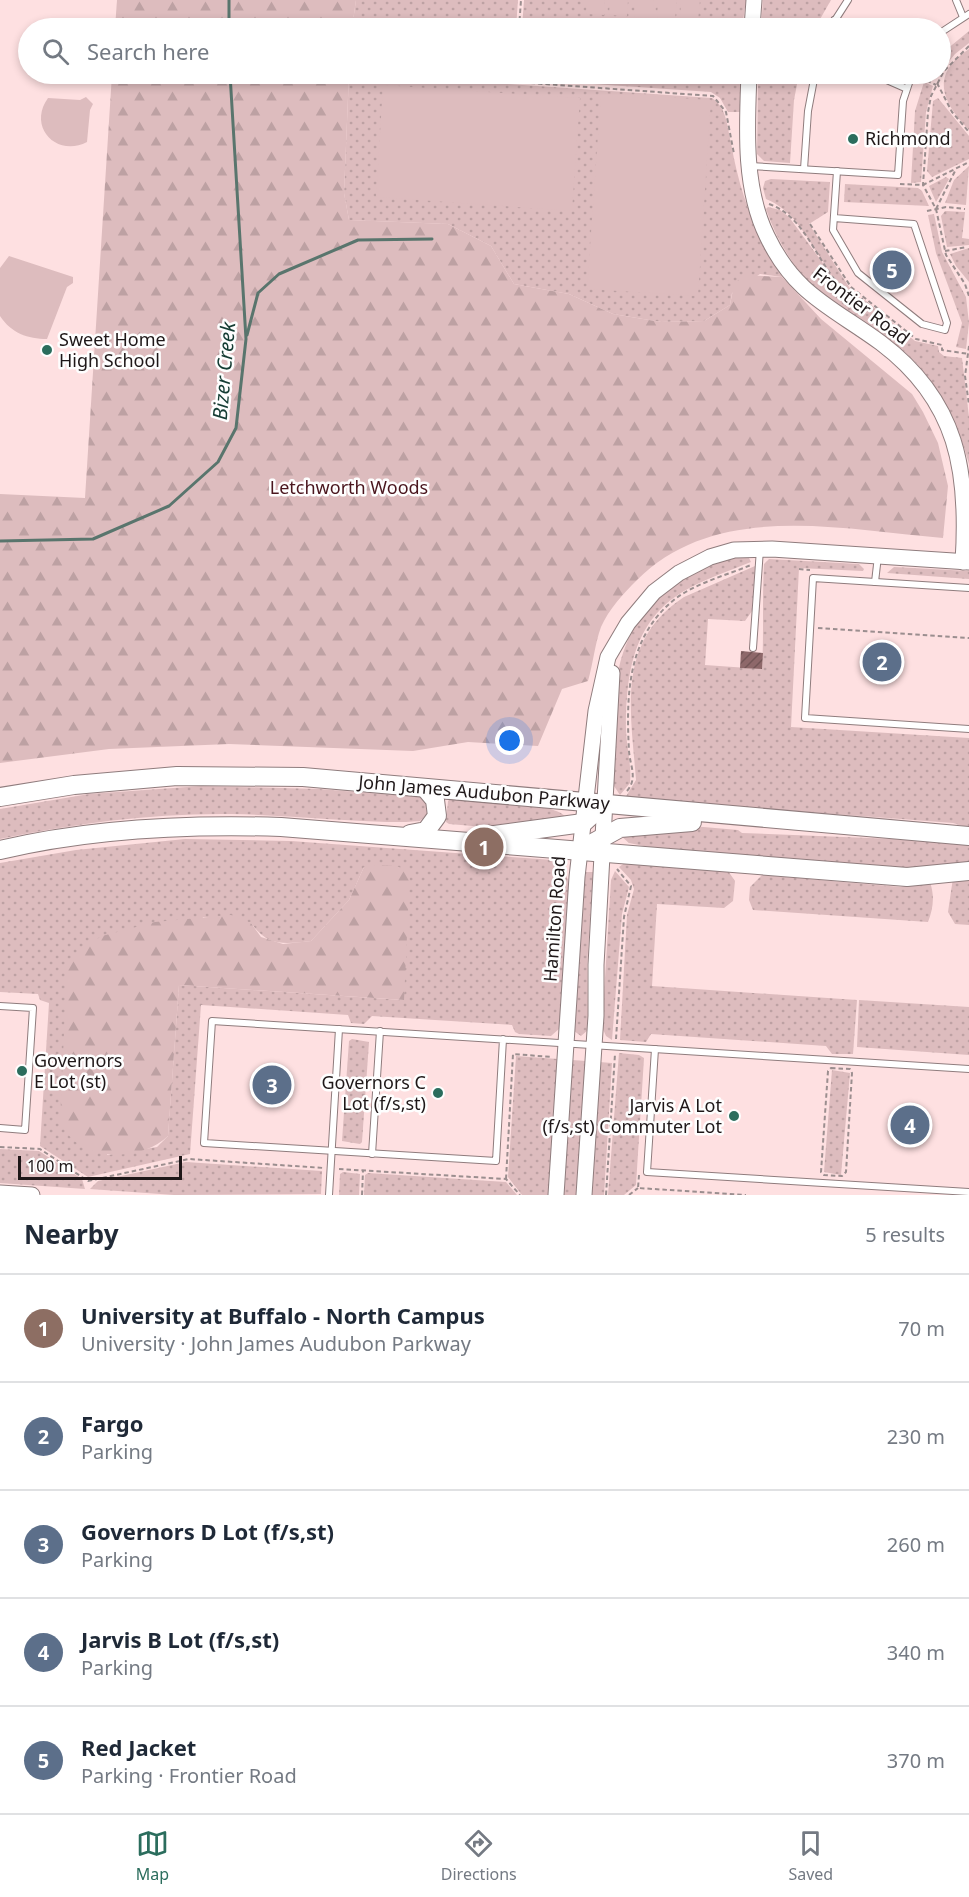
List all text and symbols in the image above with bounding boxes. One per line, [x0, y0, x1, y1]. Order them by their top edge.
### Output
search box [18, 18, 951, 84]
icon: search [39, 35, 72, 68]
text: Search here [87, 36, 209, 66]
place label: Richmond [865, 126, 951, 150]
marker: Richmond [846, 132, 860, 146]
pin: 5 [872, 248, 912, 292]
street label: Frontier Road [808, 261, 915, 349]
water label: Bizer Creek [206, 320, 241, 421]
place label: Sweet Home High School [59, 327, 166, 372]
marker: Sweet Home High School [40, 343, 54, 357]
park label: Letchworth Woods [270, 475, 428, 499]
pin: 2 [862, 640, 902, 684]
your location [495, 726, 524, 755]
street label: John James Audubon Parkway [355, 769, 612, 815]
pin: 1 [464, 824, 504, 870]
street label: Hamilton Road [538, 855, 570, 983]
place label: Governors E Lot (st) [34, 1048, 122, 1093]
pin: 3 [252, 1062, 292, 1108]
marker: Governors E Lot (st) [15, 1064, 29, 1078]
place label: Governors C Lot (f/s,st) [322, 1070, 426, 1115]
marker: Governors C Lot (f/s,st) [431, 1086, 445, 1100]
place label: Jarvis A Lot (f/s,st) Commuter Lot [542, 1093, 722, 1138]
pin: 4 [890, 1102, 930, 1148]
marker: Jarvis A Lot (f/s,st) Commuter Lot [727, 1109, 741, 1123]
scale bar [18, 1153, 182, 1180]
text: 100 m [27, 1155, 74, 1177]
text: Nearby [24, 1216, 119, 1252]
text: 5 results [865, 1221, 945, 1248]
text: University at Buffalo - North Campus [81, 1300, 485, 1330]
text: 1 [38, 1315, 49, 1342]
text: 70 m [898, 1315, 945, 1342]
text: University · John James Audubon Parkway [81, 1330, 471, 1357]
text: Fargo [81, 1408, 144, 1438]
text: 2 [38, 1423, 49, 1450]
text: 230 m [887, 1423, 945, 1450]
text: Parking [81, 1438, 153, 1465]
text: Governors D Lot (f/s,st) [81, 1516, 334, 1546]
text: 3 [38, 1531, 49, 1558]
text: 260 m [887, 1531, 945, 1558]
text: Parking [81, 1546, 153, 1573]
text: Jarvis B Lot (f/s,st) [81, 1624, 279, 1654]
text: 4 [38, 1639, 49, 1666]
text: 340 m [887, 1639, 945, 1666]
text: Parking [81, 1654, 153, 1681]
text: Red Jacket [81, 1732, 196, 1762]
text: 5 [38, 1747, 49, 1774]
text: 370 m [887, 1747, 945, 1774]
text: Parking · Frontier Road [81, 1762, 297, 1789]
tab: Map [136, 1827, 169, 1885]
tab: Directions [441, 1827, 517, 1885]
tab: Saved [788, 1827, 833, 1885]

